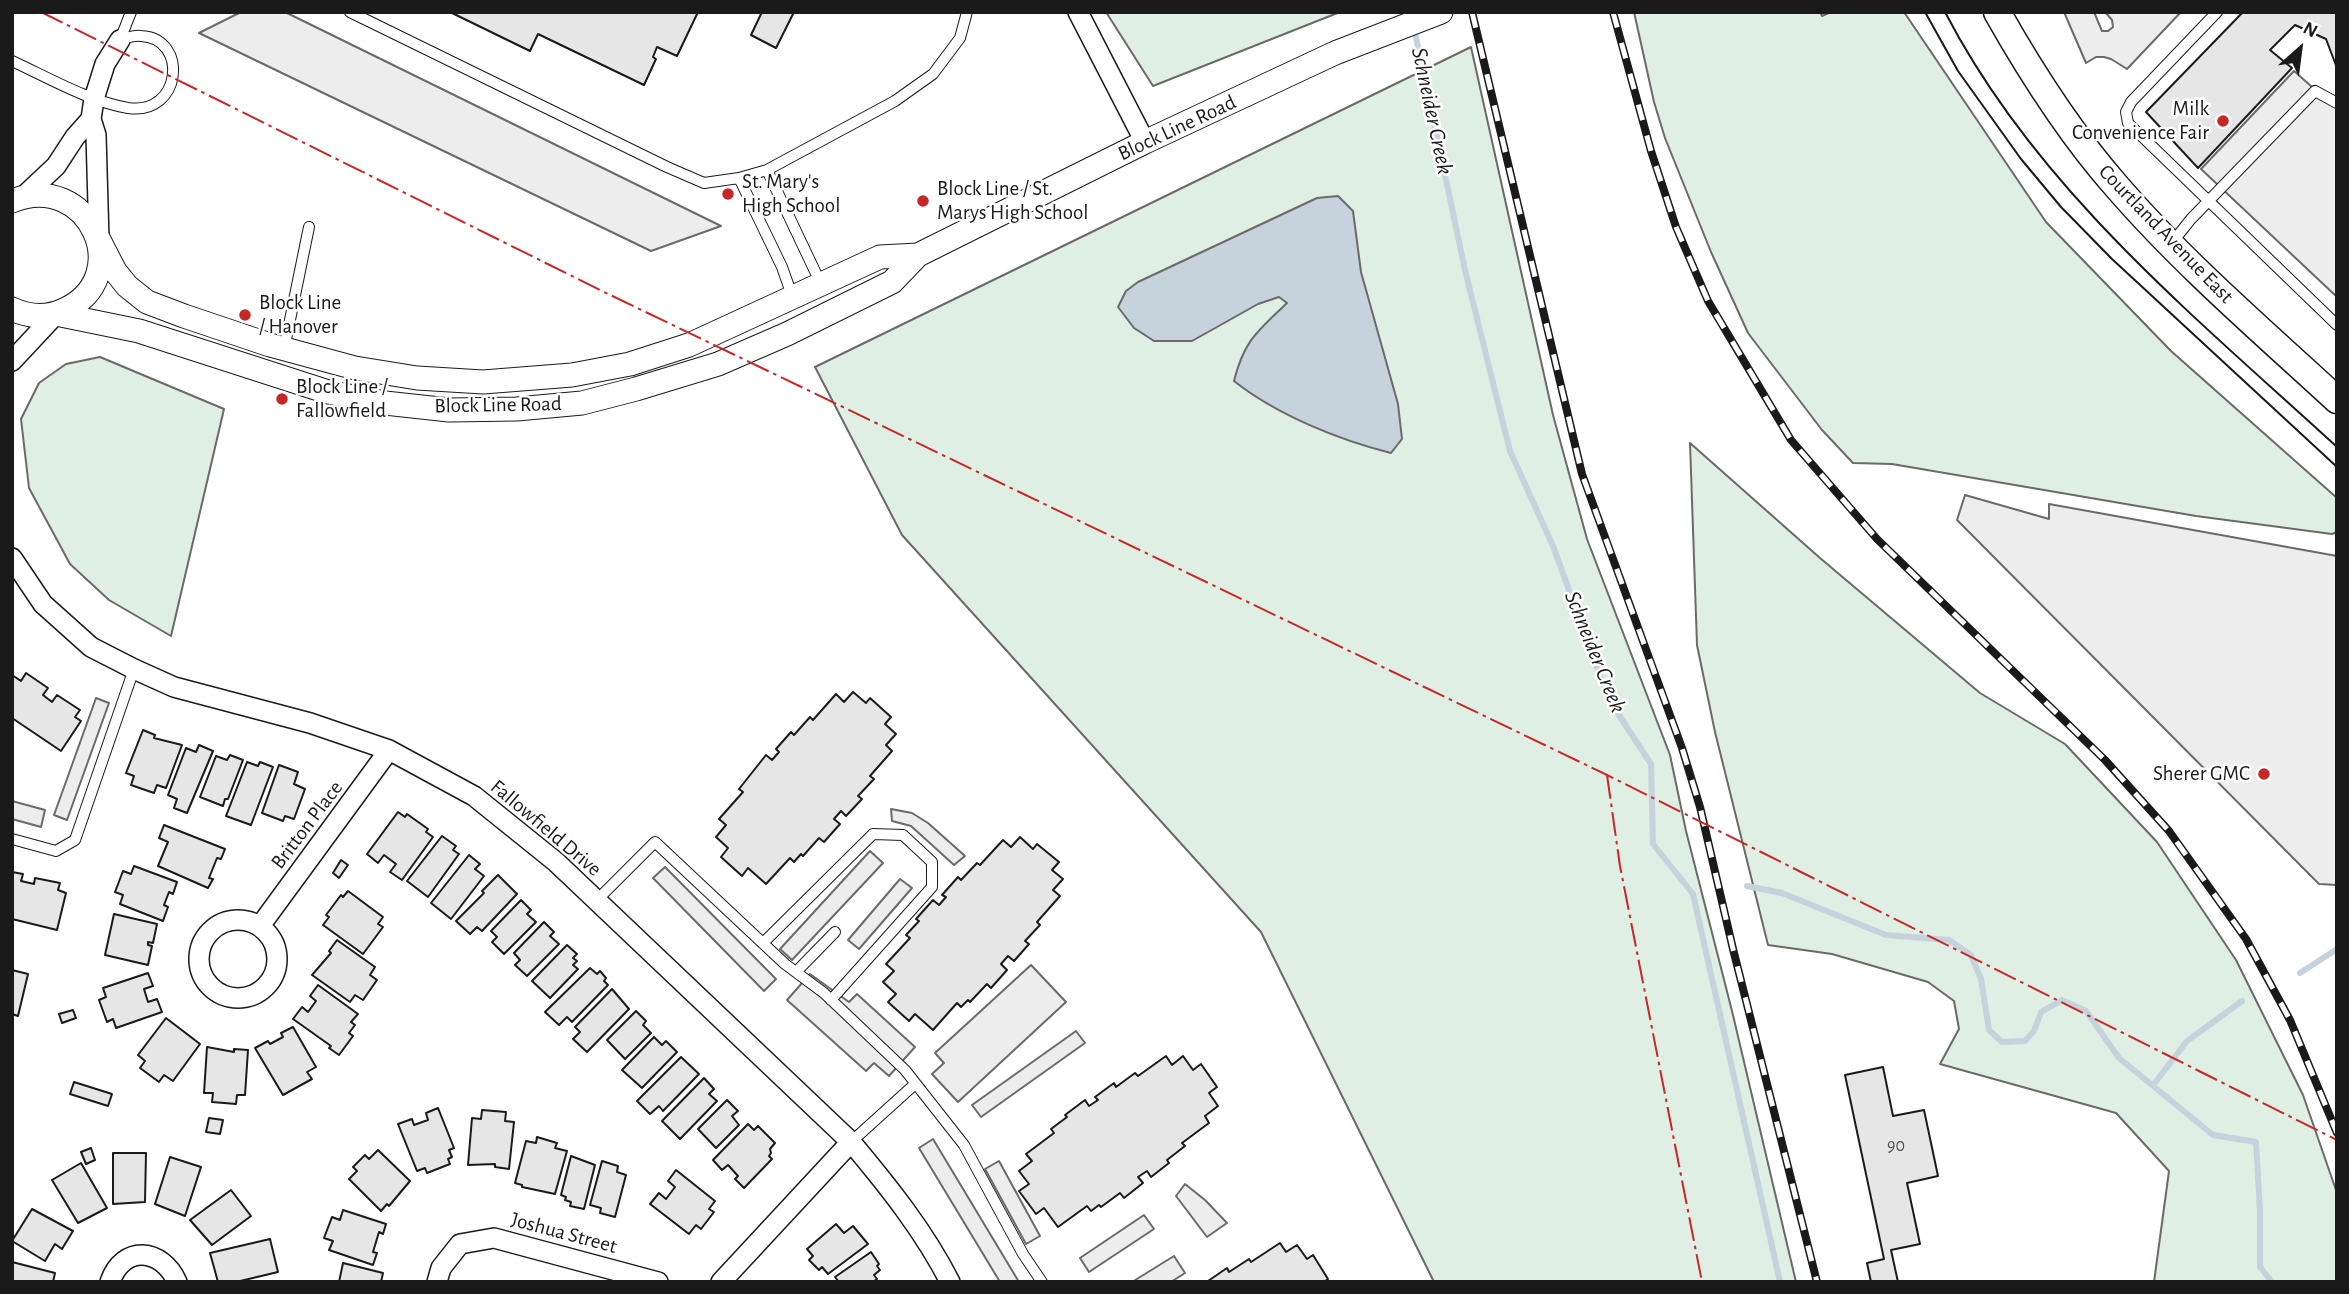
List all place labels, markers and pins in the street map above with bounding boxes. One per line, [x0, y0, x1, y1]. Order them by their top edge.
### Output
place label: Milk Convenience Fair [2072, 96, 2209, 146]
marker: Milk Convenience Fair [2215, 113, 2231, 129]
place label: St. Mary's High School [742, 169, 840, 219]
place label: Block Line / St. Marys High School [937, 176, 1088, 226]
marker: St. Mary's High School [720, 186, 736, 202]
marker: Block Line / St. Marys High School [915, 193, 931, 209]
place label: Block Line / Hanover [259, 290, 341, 340]
marker: Block Line / Hanover [237, 307, 253, 323]
place label: Block Line / Fallowfield [296, 374, 388, 424]
marker: Block Line / Fallowfield [274, 391, 290, 407]
place label: Sherer GMC [2153, 761, 2250, 787]
marker: Sherer GMC [2256, 766, 2272, 782]

